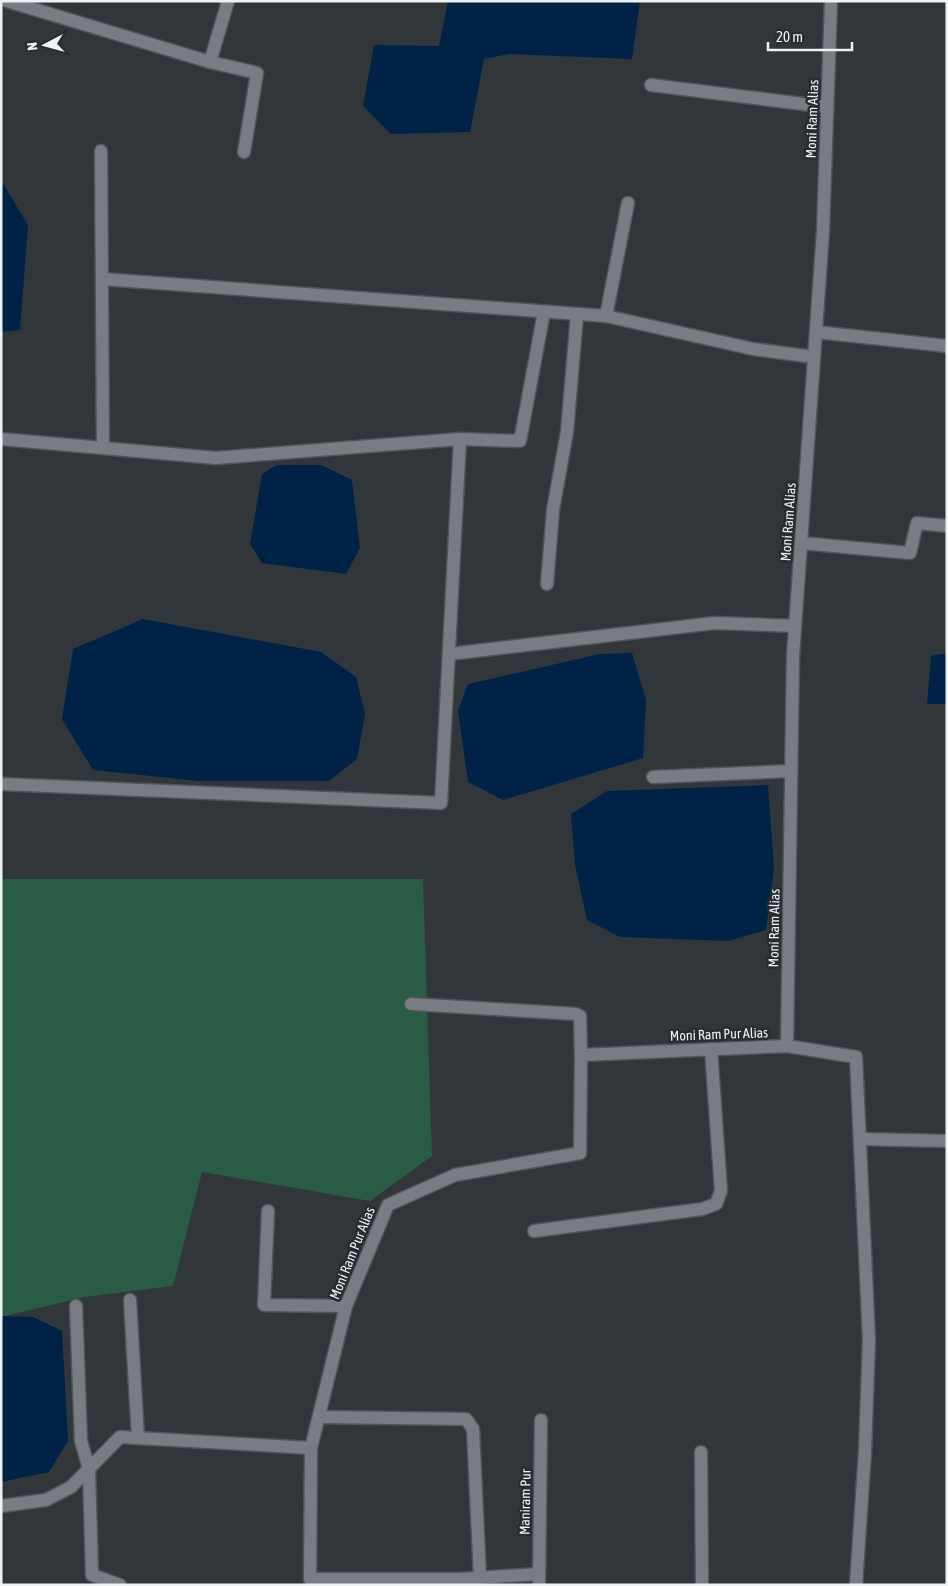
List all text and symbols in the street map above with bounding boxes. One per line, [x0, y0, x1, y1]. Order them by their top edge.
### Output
north arrow [20, 20, 70, 70]
scale bar [768, 20, 852, 52]
text: 20 m [776, 28, 803, 45]
text: N [24, 41, 40, 51]
street label: Moni Ram Alias [803, 79, 821, 159]
street label: Moni Ram Alias [777, 482, 799, 562]
street label: Moni Ram Alias [765, 888, 783, 967]
street label: Moni Ram Pur Alias [670, 1024, 768, 1044]
street label: Moni Ram Pur Alias [326, 1204, 378, 1302]
street label: Maniram Pur [516, 1468, 534, 1535]

